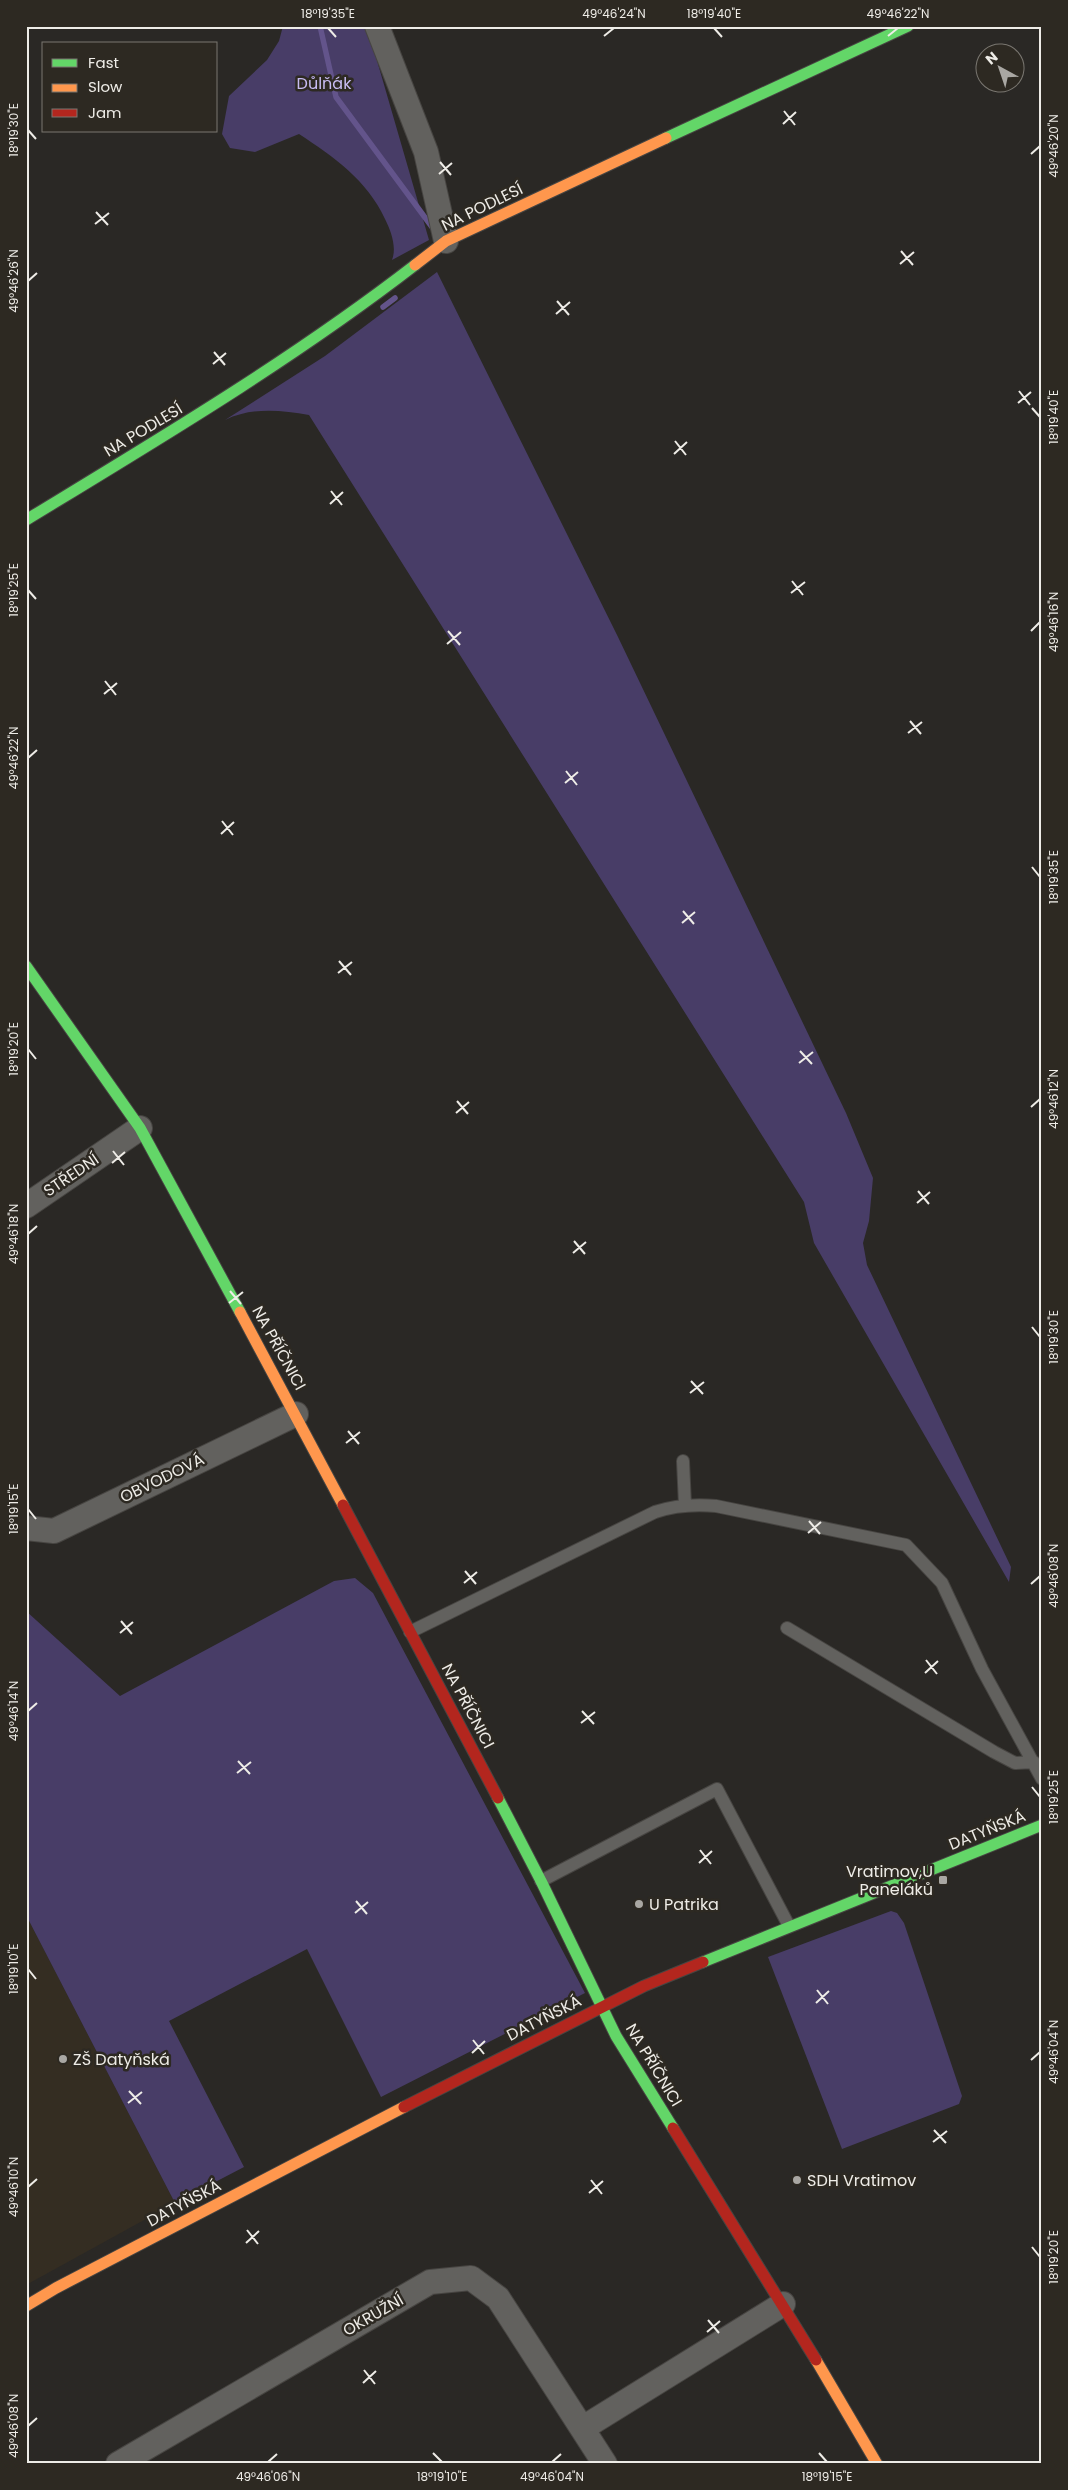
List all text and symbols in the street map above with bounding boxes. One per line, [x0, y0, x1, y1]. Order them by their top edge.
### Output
text: 18°19'35"E [301, 5, 355, 22]
text: 49°46'24"N [582, 5, 646, 22]
text: 18°19'40"E [687, 5, 741, 22]
text: 49°46'22"N [867, 5, 929, 22]
legend [42, 42, 218, 132]
north arrow [976, 42, 1026, 92]
text: N [981, 47, 1002, 69]
text: Fast [88, 52, 119, 73]
park label: Důlňák [297, 72, 352, 95]
text: Slow [88, 76, 123, 97]
text: Jam [88, 102, 122, 123]
text: 18°19'30"E [5, 103, 22, 157]
text: 49°46'20"N [1045, 114, 1062, 178]
street label: NA PODLESÍ [437, 177, 527, 237]
text: 49°46'26"N [5, 249, 22, 313]
text: 18°19'40"E [1045, 390, 1062, 444]
street label: NA PODLESÍ [99, 397, 187, 462]
text: 18°19'25"E [5, 563, 22, 617]
text: 49°46'16"N [1045, 592, 1062, 652]
text: 49°46'22"N [5, 727, 22, 789]
text: 18°19'35"E [1045, 850, 1062, 904]
text: 18°19'20"E [5, 1022, 22, 1076]
text: 49°46'12"N [1045, 1069, 1062, 1129]
street label: STŘEDNÍ [39, 1148, 103, 1202]
text: 49°46'18"N [5, 1204, 22, 1264]
street label: NA PŘÍČNICI [246, 1302, 312, 1394]
text: 18°19'30"E [1045, 1310, 1062, 1364]
street label: OBVODOVÁ [116, 1448, 208, 1508]
text: 18°19'15"E [5, 1484, 22, 1534]
text: 49°46'08"N [1045, 1544, 1062, 1608]
street label: NA PŘÍČNICI [436, 1660, 500, 1752]
text: 49°46'14"N [5, 1681, 22, 1741]
text: 18°19'25"E [1045, 1770, 1062, 1824]
street label: DATYŇSKÁ [945, 1804, 1029, 1856]
place label: Vratimov,U Paneláků [846, 1860, 933, 1901]
marker: Vratimov,U Paneláků [937, 1874, 949, 1886]
place label: U Patrika [649, 1893, 719, 1916]
marker: U Patrika [633, 1898, 645, 1910]
text: 18°19'10"E [5, 1944, 22, 1994]
street label: DATYŇSKÁ [503, 1989, 586, 2047]
street label: NA PŘÍČNICI [620, 2019, 688, 2111]
text: 49°46'04"N [1045, 2020, 1062, 2084]
place label: ZŠ Datyňská [73, 2048, 170, 2071]
marker: ZŠ Datyňská [57, 2053, 69, 2065]
text: 49°46'10"N [5, 2157, 22, 2217]
place label: SDH Vratimov [807, 2169, 916, 2192]
street label: DATYŇSKÁ [143, 2174, 225, 2232]
marker: SDH Vratimov [791, 2174, 803, 2186]
text: 18°19'20"E [1045, 2230, 1062, 2284]
street label: OKRUŽNÍ [338, 2288, 408, 2342]
text: 49°46'08"N [5, 2394, 22, 2458]
text: 49°46'06"N [236, 2468, 300, 2485]
text: 18°19'10"E [417, 2468, 467, 2485]
text: 49°46'04"N [520, 2468, 584, 2485]
text: 18°19'15"E [802, 2468, 852, 2485]

